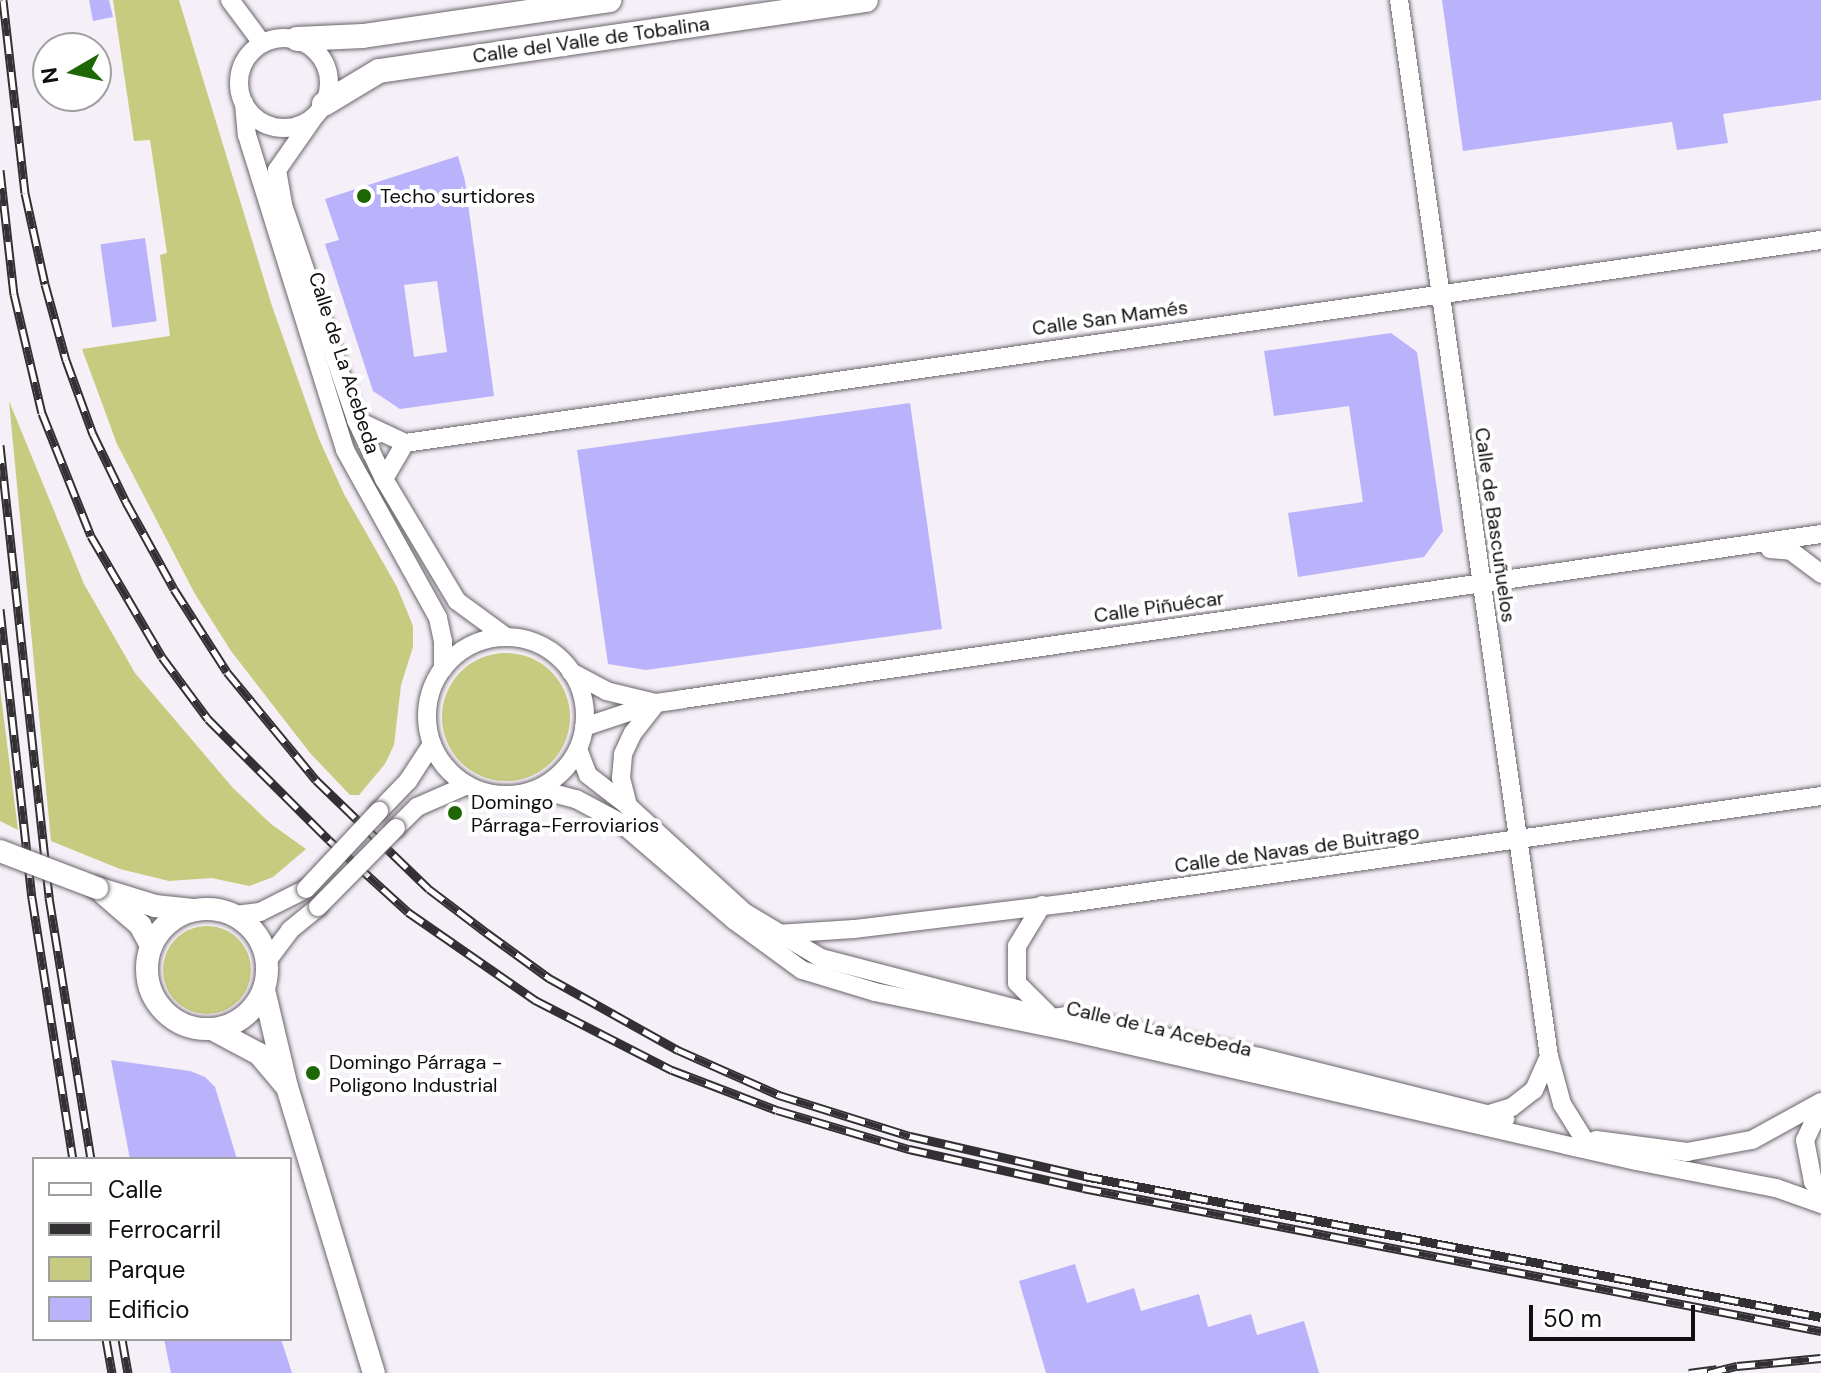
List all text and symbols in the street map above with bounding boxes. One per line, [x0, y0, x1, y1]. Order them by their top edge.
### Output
street label: Calle del Valle de Tobalina [471, 12, 711, 68]
north arrow [32, 32, 112, 112]
text: N [34, 65, 65, 86]
place label: Techo surtidores [380, 184, 535, 208]
marker: Techo surtidores [355, 187, 373, 205]
street label: Calle de La Acebeda [303, 269, 385, 457]
street label: Calle San Mamés [1031, 295, 1189, 341]
street label: Calle de Bascuñuelos [1469, 426, 1521, 624]
street label: Calle Piñuécar [1092, 586, 1226, 628]
place label: Domingo Párraga-Ferroviarios [471, 790, 659, 837]
marker: Domingo Párraga-Ferroviarios [446, 804, 464, 822]
street label: Calle de Navas de Buitrago [1173, 820, 1421, 878]
street label: Calle de La Acebeda [1064, 996, 1254, 1062]
place label: Domingo Párraga - Poligono Industrial [329, 1050, 503, 1097]
marker: Domingo Párraga - Poligono Industrial [304, 1064, 322, 1082]
legend [32, 1157, 292, 1341]
text: Calle [108, 1174, 163, 1205]
text: Ferrocarril [108, 1214, 221, 1245]
text: Parque [108, 1254, 185, 1285]
scale bar [1533, 1289, 1699, 1339]
text: Edificio [108, 1294, 190, 1325]
text: 50 m [1543, 1303, 1602, 1334]

